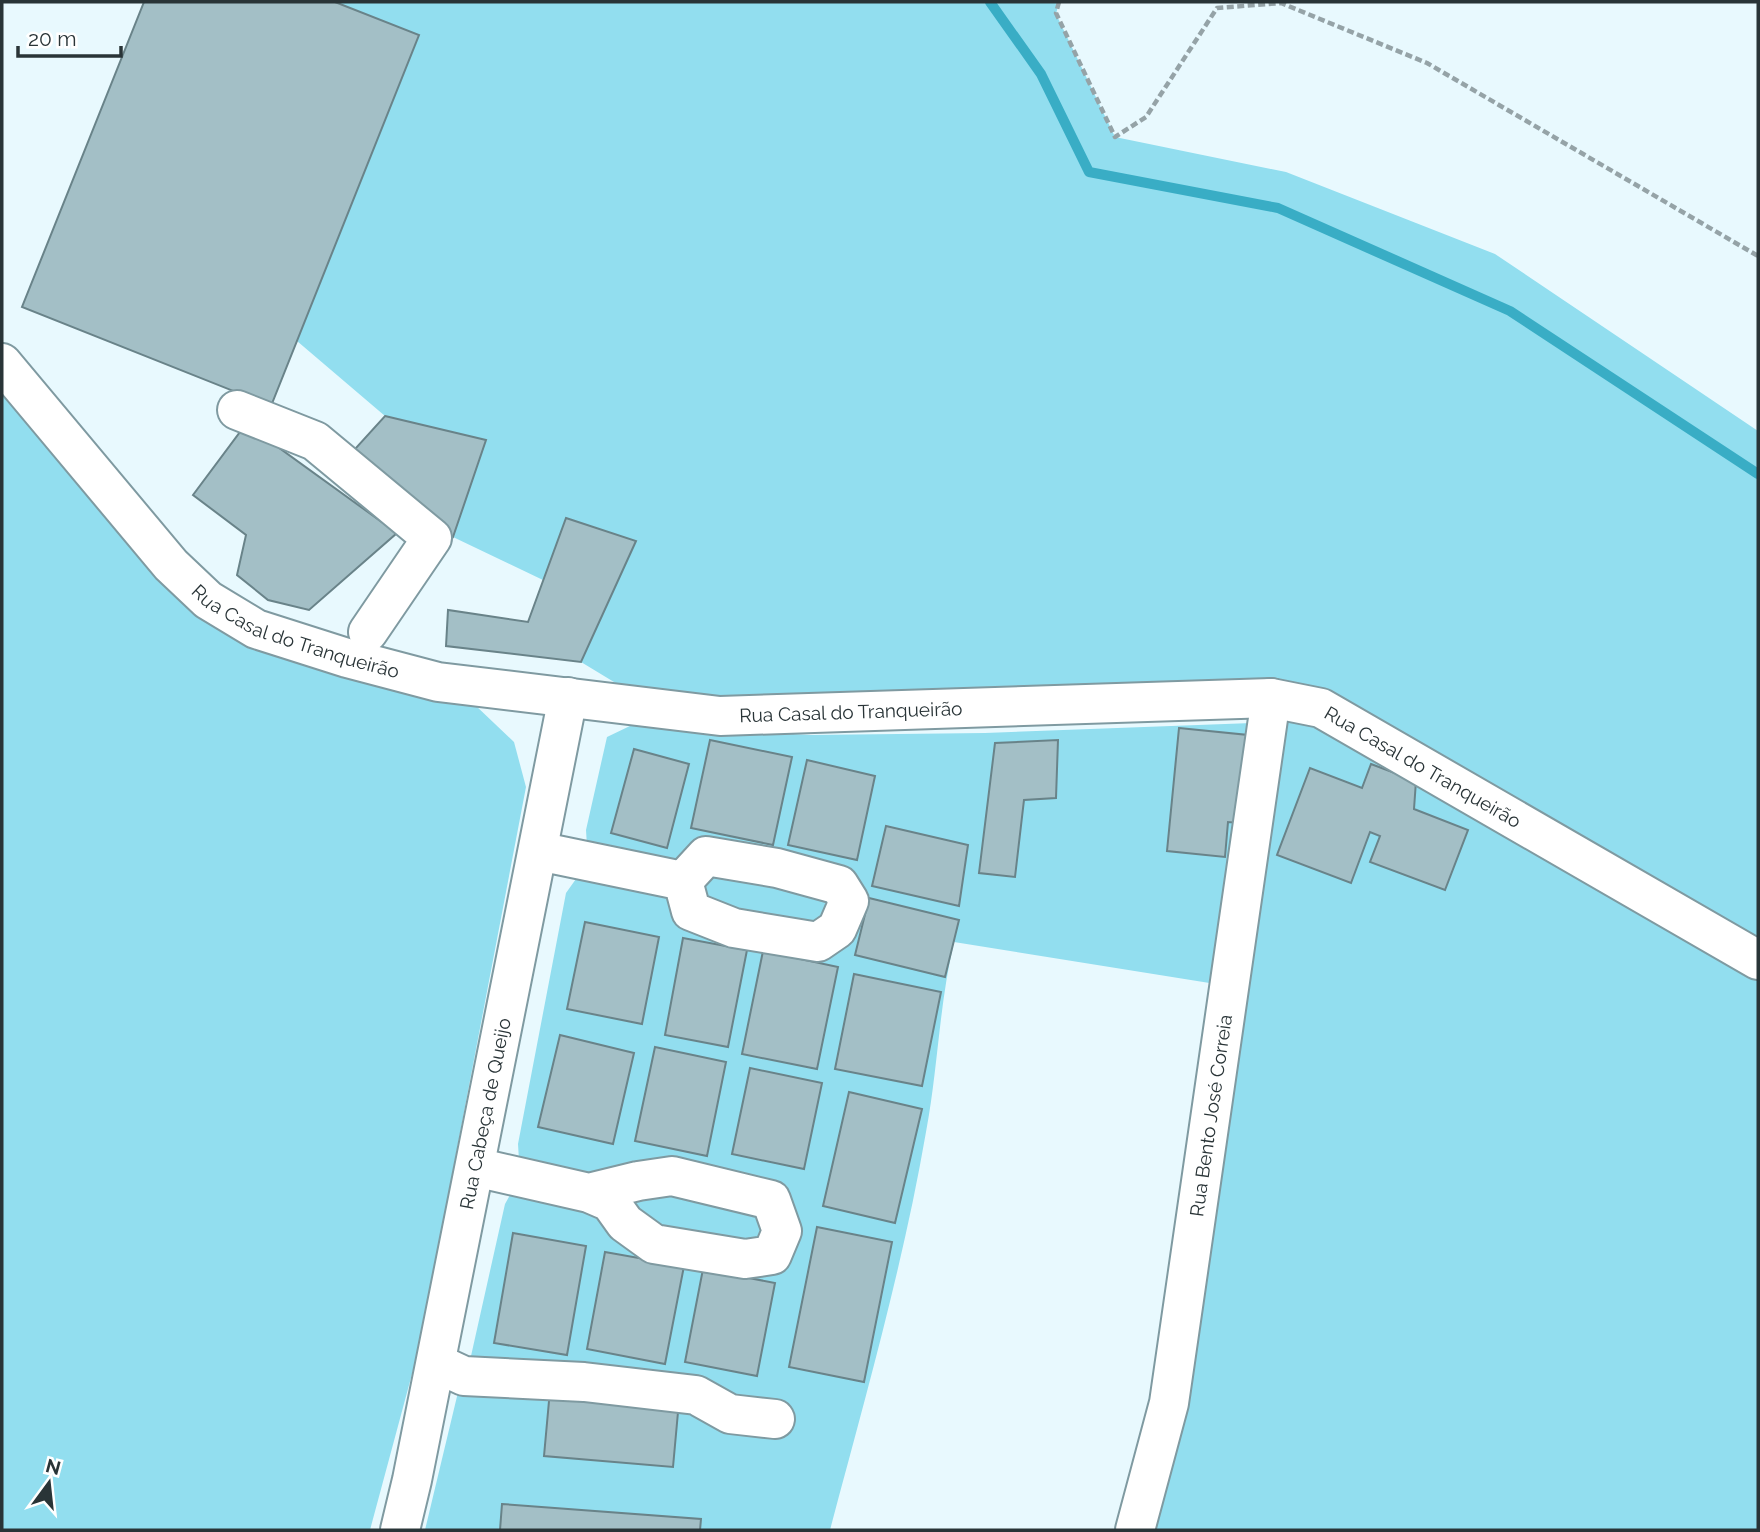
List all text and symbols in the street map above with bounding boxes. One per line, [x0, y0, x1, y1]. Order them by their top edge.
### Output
scale bar [18, 14, 121, 58]
text: 20 m [28, 26, 76, 51]
street label: Rua Casal do Tranqueirão [187, 580, 402, 682]
street label: Rua Casal do Tranqueirão [739, 697, 963, 726]
street label: Rua Casal do Tranqueirão [1321, 701, 1525, 832]
street label: Rua Bento José Correia [1185, 1013, 1236, 1218]
street label: Rua Cabeça de Queijo [455, 1016, 515, 1211]
north arrow [14, 1448, 84, 1518]
text: N [44, 1454, 63, 1479]

